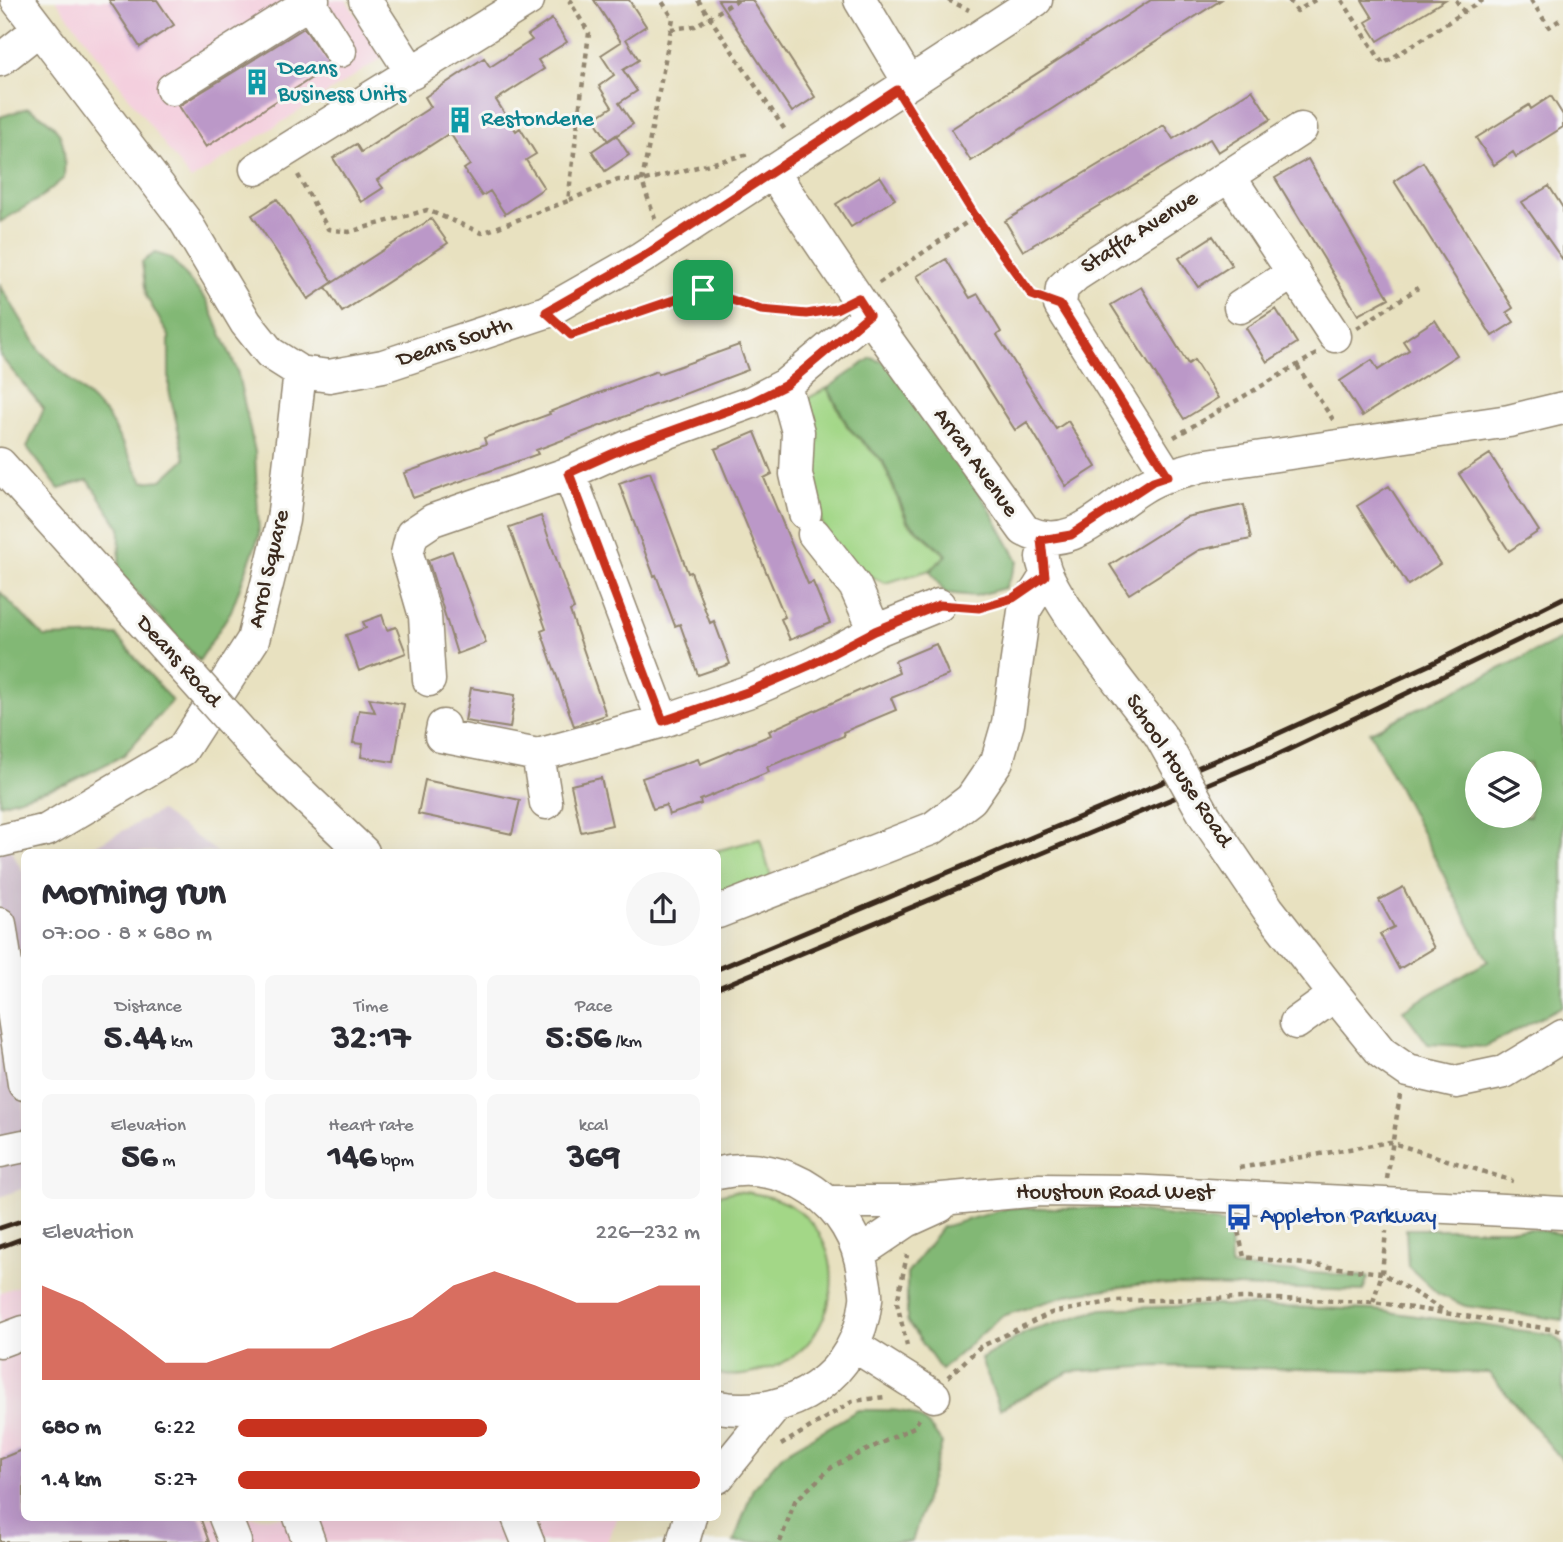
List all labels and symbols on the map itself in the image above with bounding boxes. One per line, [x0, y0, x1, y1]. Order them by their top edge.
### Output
place label: Deans Business Units [276, 56, 407, 109]
building icon: Deans Business Units [242, 67, 272, 97]
building icon: Restondene [445, 105, 475, 135]
place label: Restondene [481, 107, 595, 134]
street label: Staffa Avenue [1076, 184, 1205, 281]
pin [673, 260, 733, 320]
street label: Deans South [392, 312, 516, 375]
street label: Arran Avenue [926, 403, 1024, 524]
street label: Arrol Square [243, 506, 297, 631]
street label: Deans Road [128, 609, 227, 715]
street label: School House Road [1118, 689, 1238, 854]
street label: Houstoun Road West [1016, 1180, 1216, 1207]
bus stop icon: Appleton Parkway [1224, 1202, 1254, 1232]
place label: Appleton Parkway [1260, 1204, 1437, 1231]

